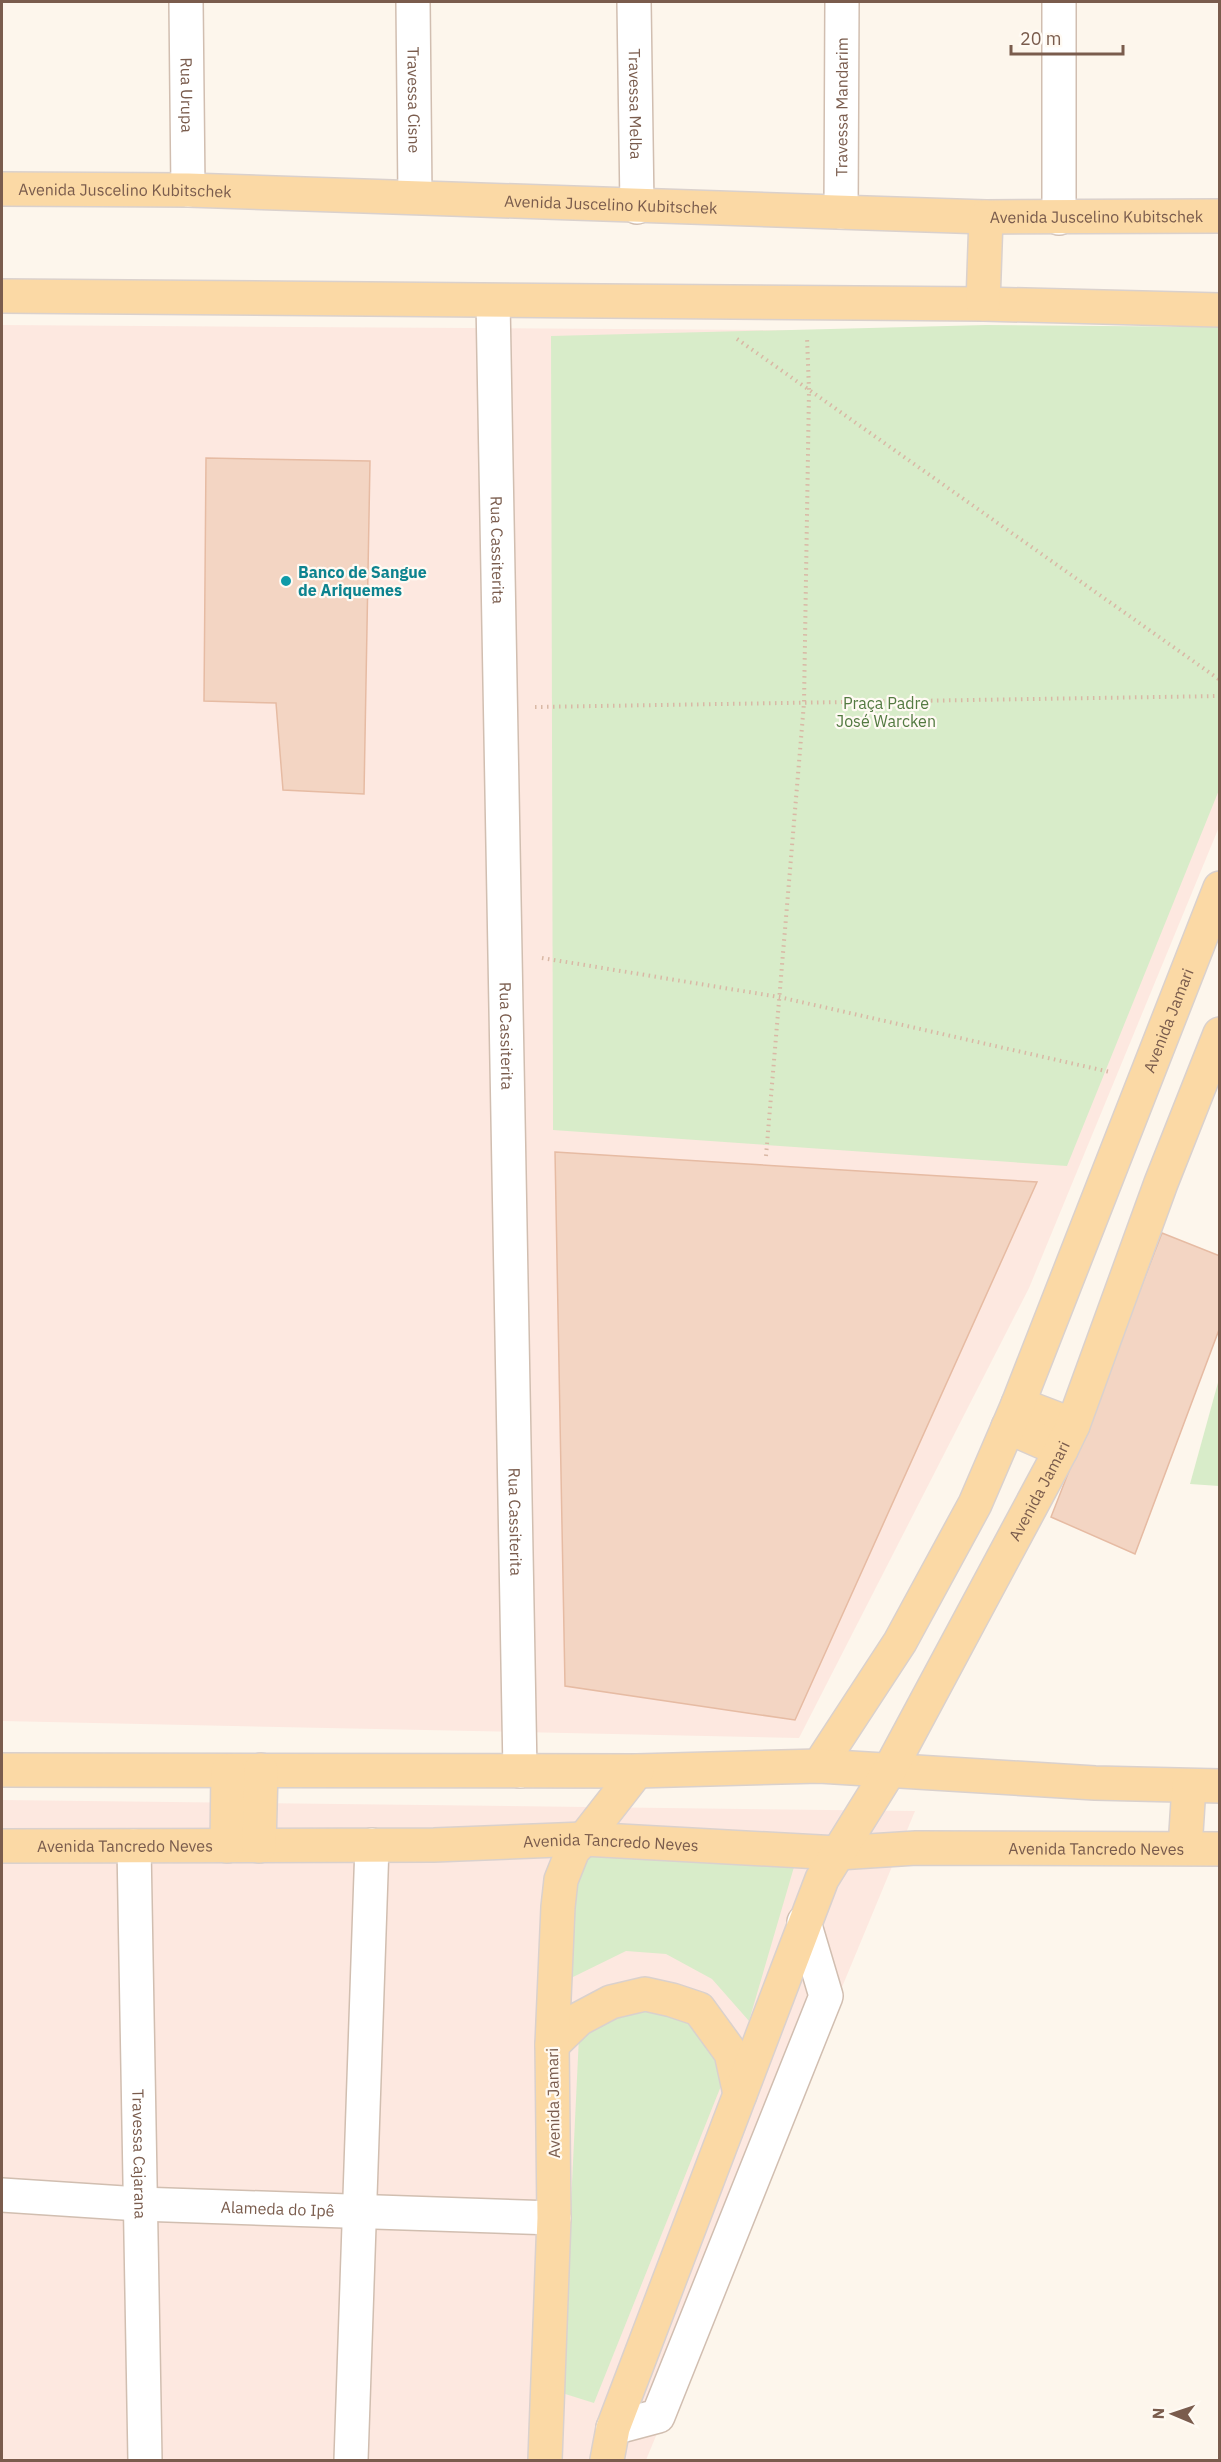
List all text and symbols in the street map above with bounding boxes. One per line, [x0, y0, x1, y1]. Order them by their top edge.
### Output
scale bar [1011, 18, 1124, 56]
text: 20 m [1020, 27, 1062, 50]
street label: Travessa Mandarim [831, 37, 852, 177]
street label: Travessa Cisne [403, 47, 425, 154]
street label: Travessa Melba [625, 48, 646, 160]
street label: Rua Urupa [177, 57, 197, 133]
street label: Avenida Juscelino Kubitschek [18, 179, 233, 201]
street label: Avenida Juscelino Kubitschek [504, 191, 718, 218]
street label: Avenida Juscelino Kubitschek [990, 206, 1204, 227]
street label: Rua Cassiterita [487, 496, 509, 605]
place label: Banco de Sangue de Ariquemes [298, 562, 427, 600]
marker: Banco de Sangue de Ariquemes [279, 574, 293, 588]
park label: Praça Padre José Warcken [836, 693, 936, 731]
street label: Avenida Jamari [1139, 965, 1198, 1075]
street label: Rua Cassiterita [496, 982, 517, 1091]
street label: Avenida Jamari [1004, 1438, 1074, 1544]
street label: Rua Cassiterita [504, 1468, 526, 1576]
street label: Avenida Tancredo Neves [523, 1829, 699, 1855]
street label: Avenida Tancredo Neves [37, 1836, 213, 1856]
street label: Avenida Tancredo Neves [1008, 1838, 1184, 1859]
street label: Avenida Jamari [542, 2048, 564, 2158]
street label: Travessa Cajarana [128, 2089, 151, 2220]
street label: Alameda do Ipê [220, 2197, 335, 2221]
north arrow [1143, 2384, 1203, 2444]
text: N [1148, 2407, 1168, 2420]

